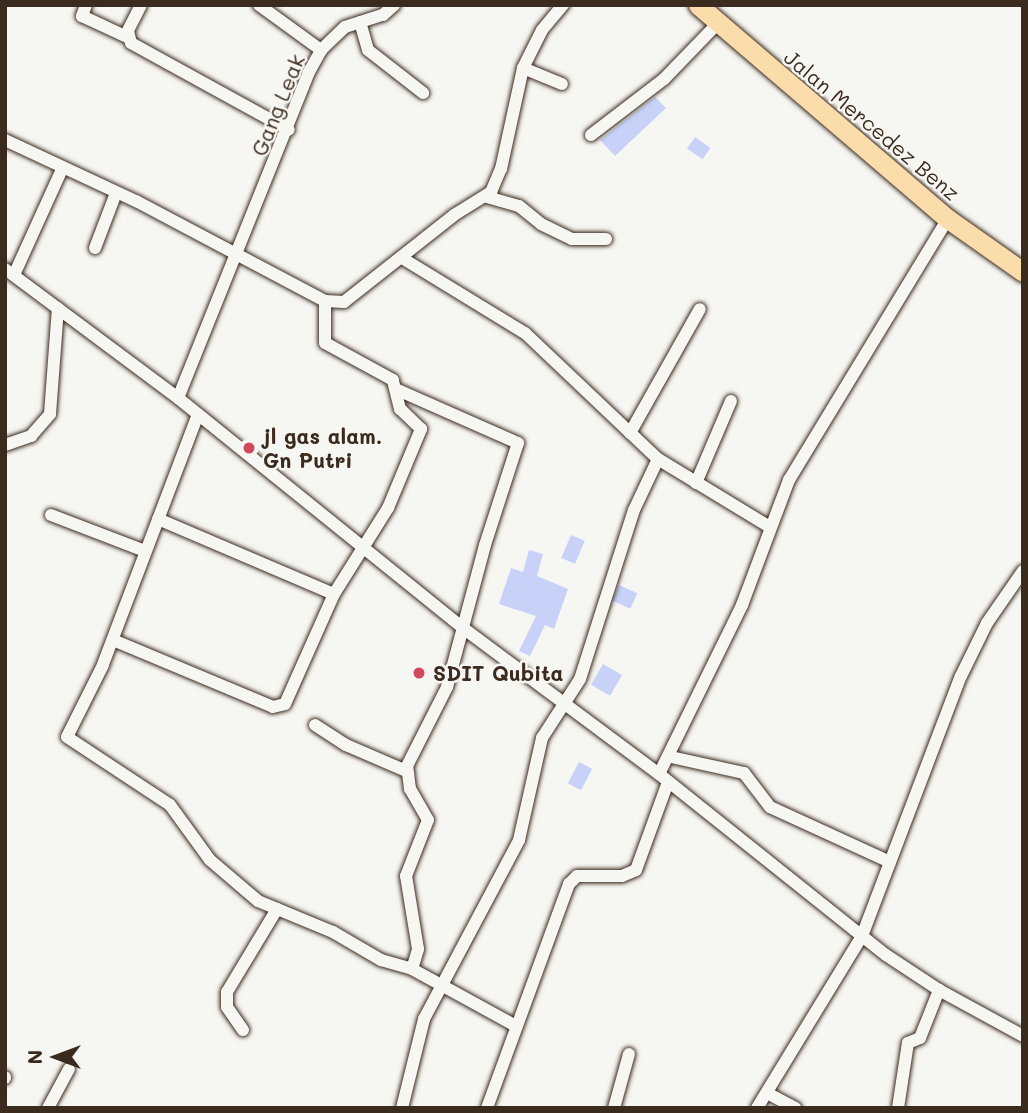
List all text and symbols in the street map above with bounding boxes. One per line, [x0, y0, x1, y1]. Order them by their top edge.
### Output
street label: Jalan Mercedez Benz [779, 44, 965, 206]
street label: Gang Leak [246, 50, 310, 160]
place label: jl gas alam. Gn Putri [263, 423, 382, 473]
marker: jl gas alam. Gn Putri [241, 440, 257, 456]
place label: SDIT Qubita [433, 660, 563, 686]
marker: SDIT Qubita [411, 665, 427, 681]
north arrow [21, 1022, 91, 1092]
text: N [22, 1050, 47, 1064]

